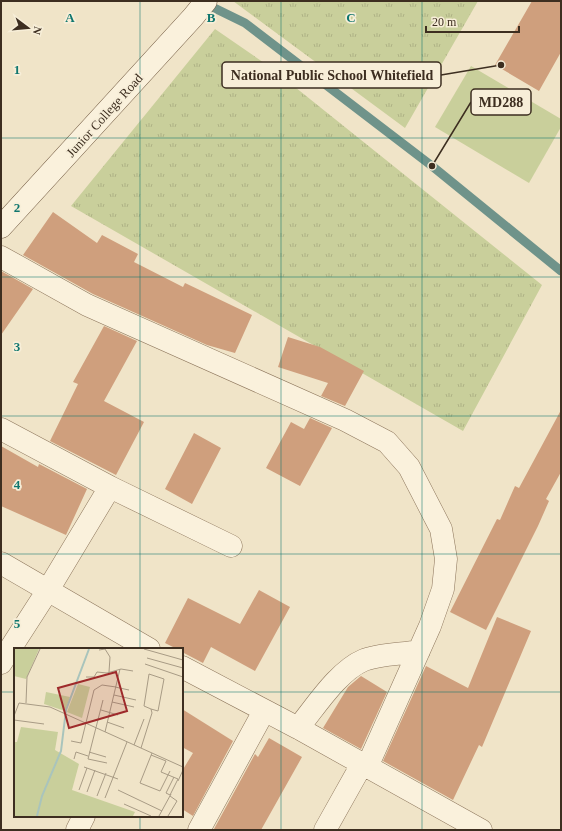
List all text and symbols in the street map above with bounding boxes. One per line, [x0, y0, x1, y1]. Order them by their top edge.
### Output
north arrow [8, 8, 48, 48]
scale bar [426, 8, 519, 34]
text: A [65, 10, 75, 25]
text: B [207, 10, 216, 25]
text: C [346, 10, 356, 25]
text: 20 m [432, 15, 457, 29]
text: N [31, 25, 44, 36]
text: 1 [14, 62, 20, 77]
callout: National Public School Whitefield [222, 62, 441, 88]
text: National Public School Whitefield [231, 68, 433, 83]
street label: Junior College Road [63, 70, 146, 160]
callout: MD288 [471, 89, 531, 115]
text: MD288 [479, 95, 523, 110]
text: 2 [14, 200, 20, 215]
text: 3 [14, 339, 21, 354]
text: 4 [14, 477, 21, 492]
text: 5 [14, 616, 21, 631]
inset map [14, 648, 183, 817]

